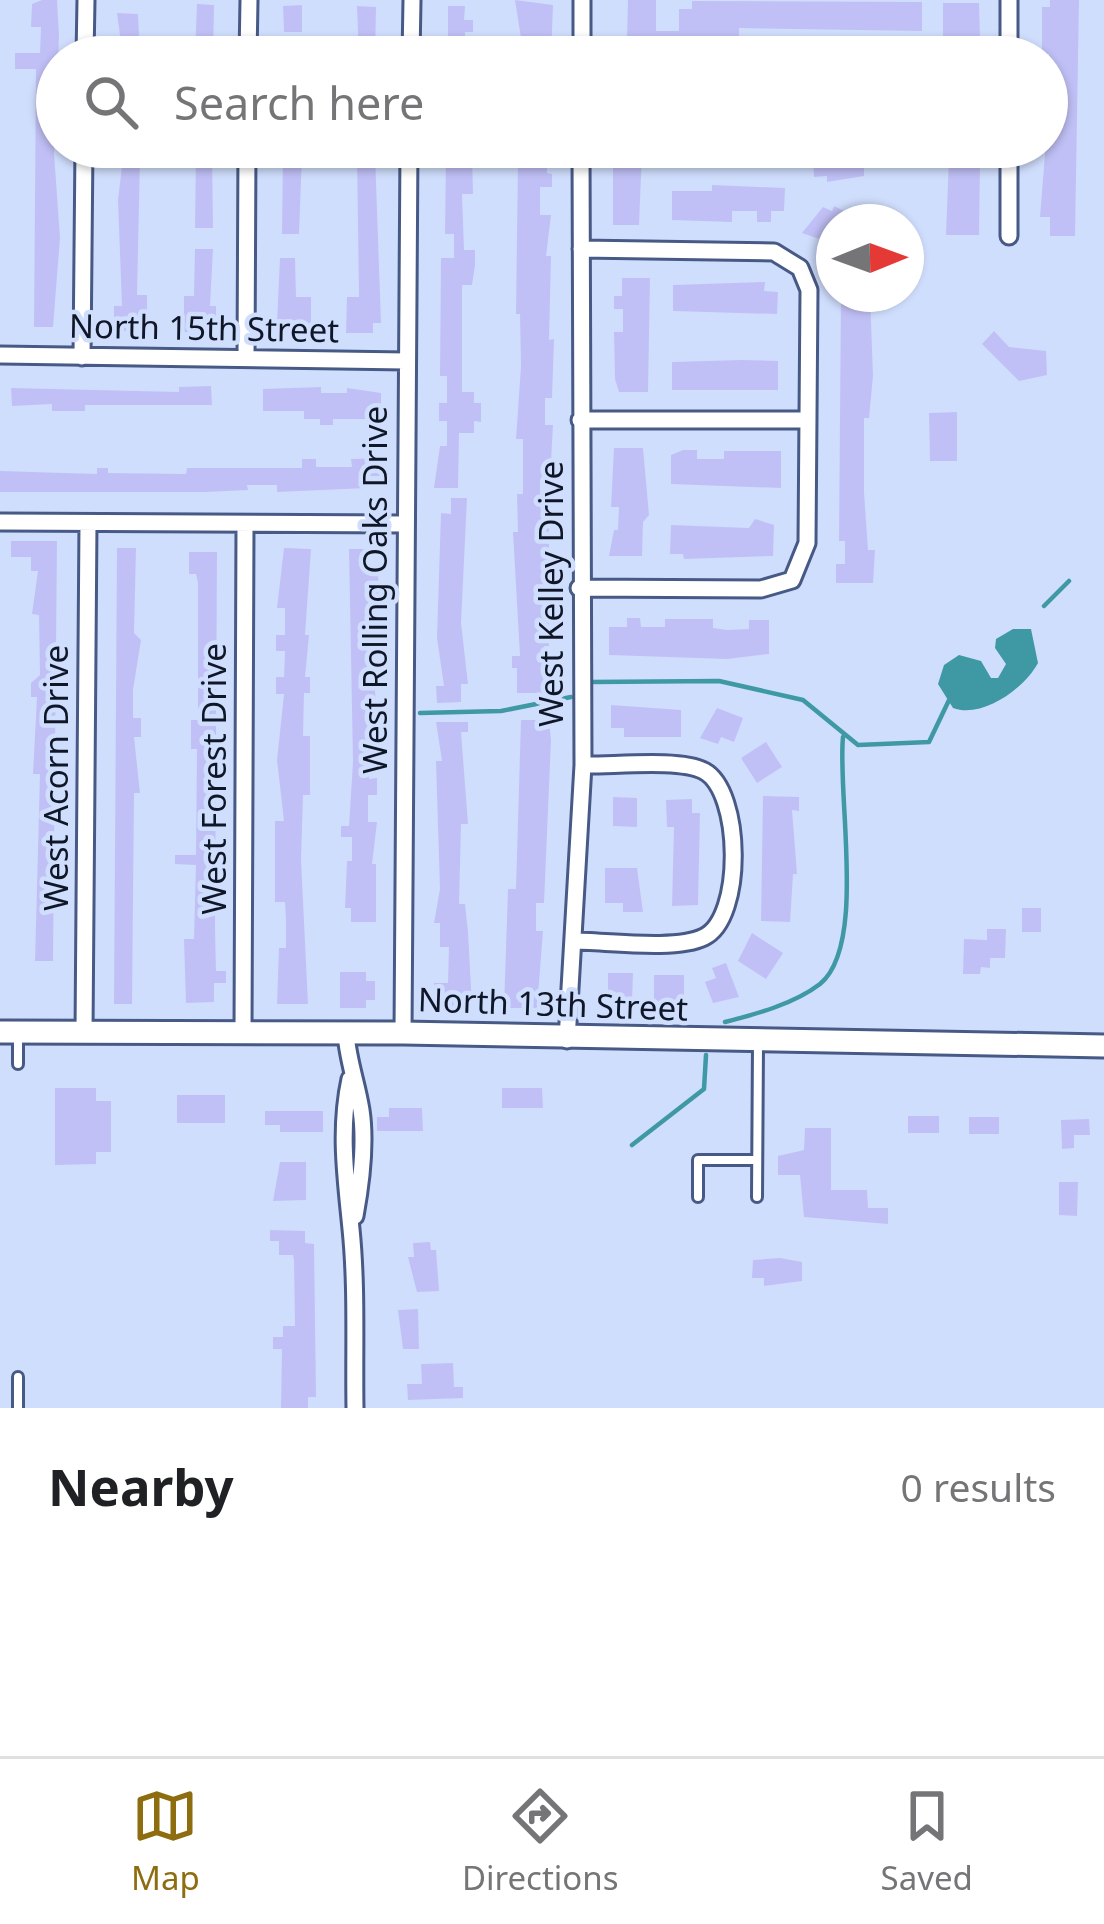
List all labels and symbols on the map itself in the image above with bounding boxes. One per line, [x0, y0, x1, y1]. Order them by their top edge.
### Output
north arrow [816, 204, 924, 312]
street label: North 15th Street [68, 303, 340, 352]
street label: West Rolling Oaks Drive [352, 406, 397, 774]
street label: West Kelley Drive [528, 461, 573, 727]
street label: West Forest Drive [191, 643, 236, 915]
street label: West Acorn Drive [33, 645, 78, 911]
street label: North 13th Street [417, 976, 689, 1031]

